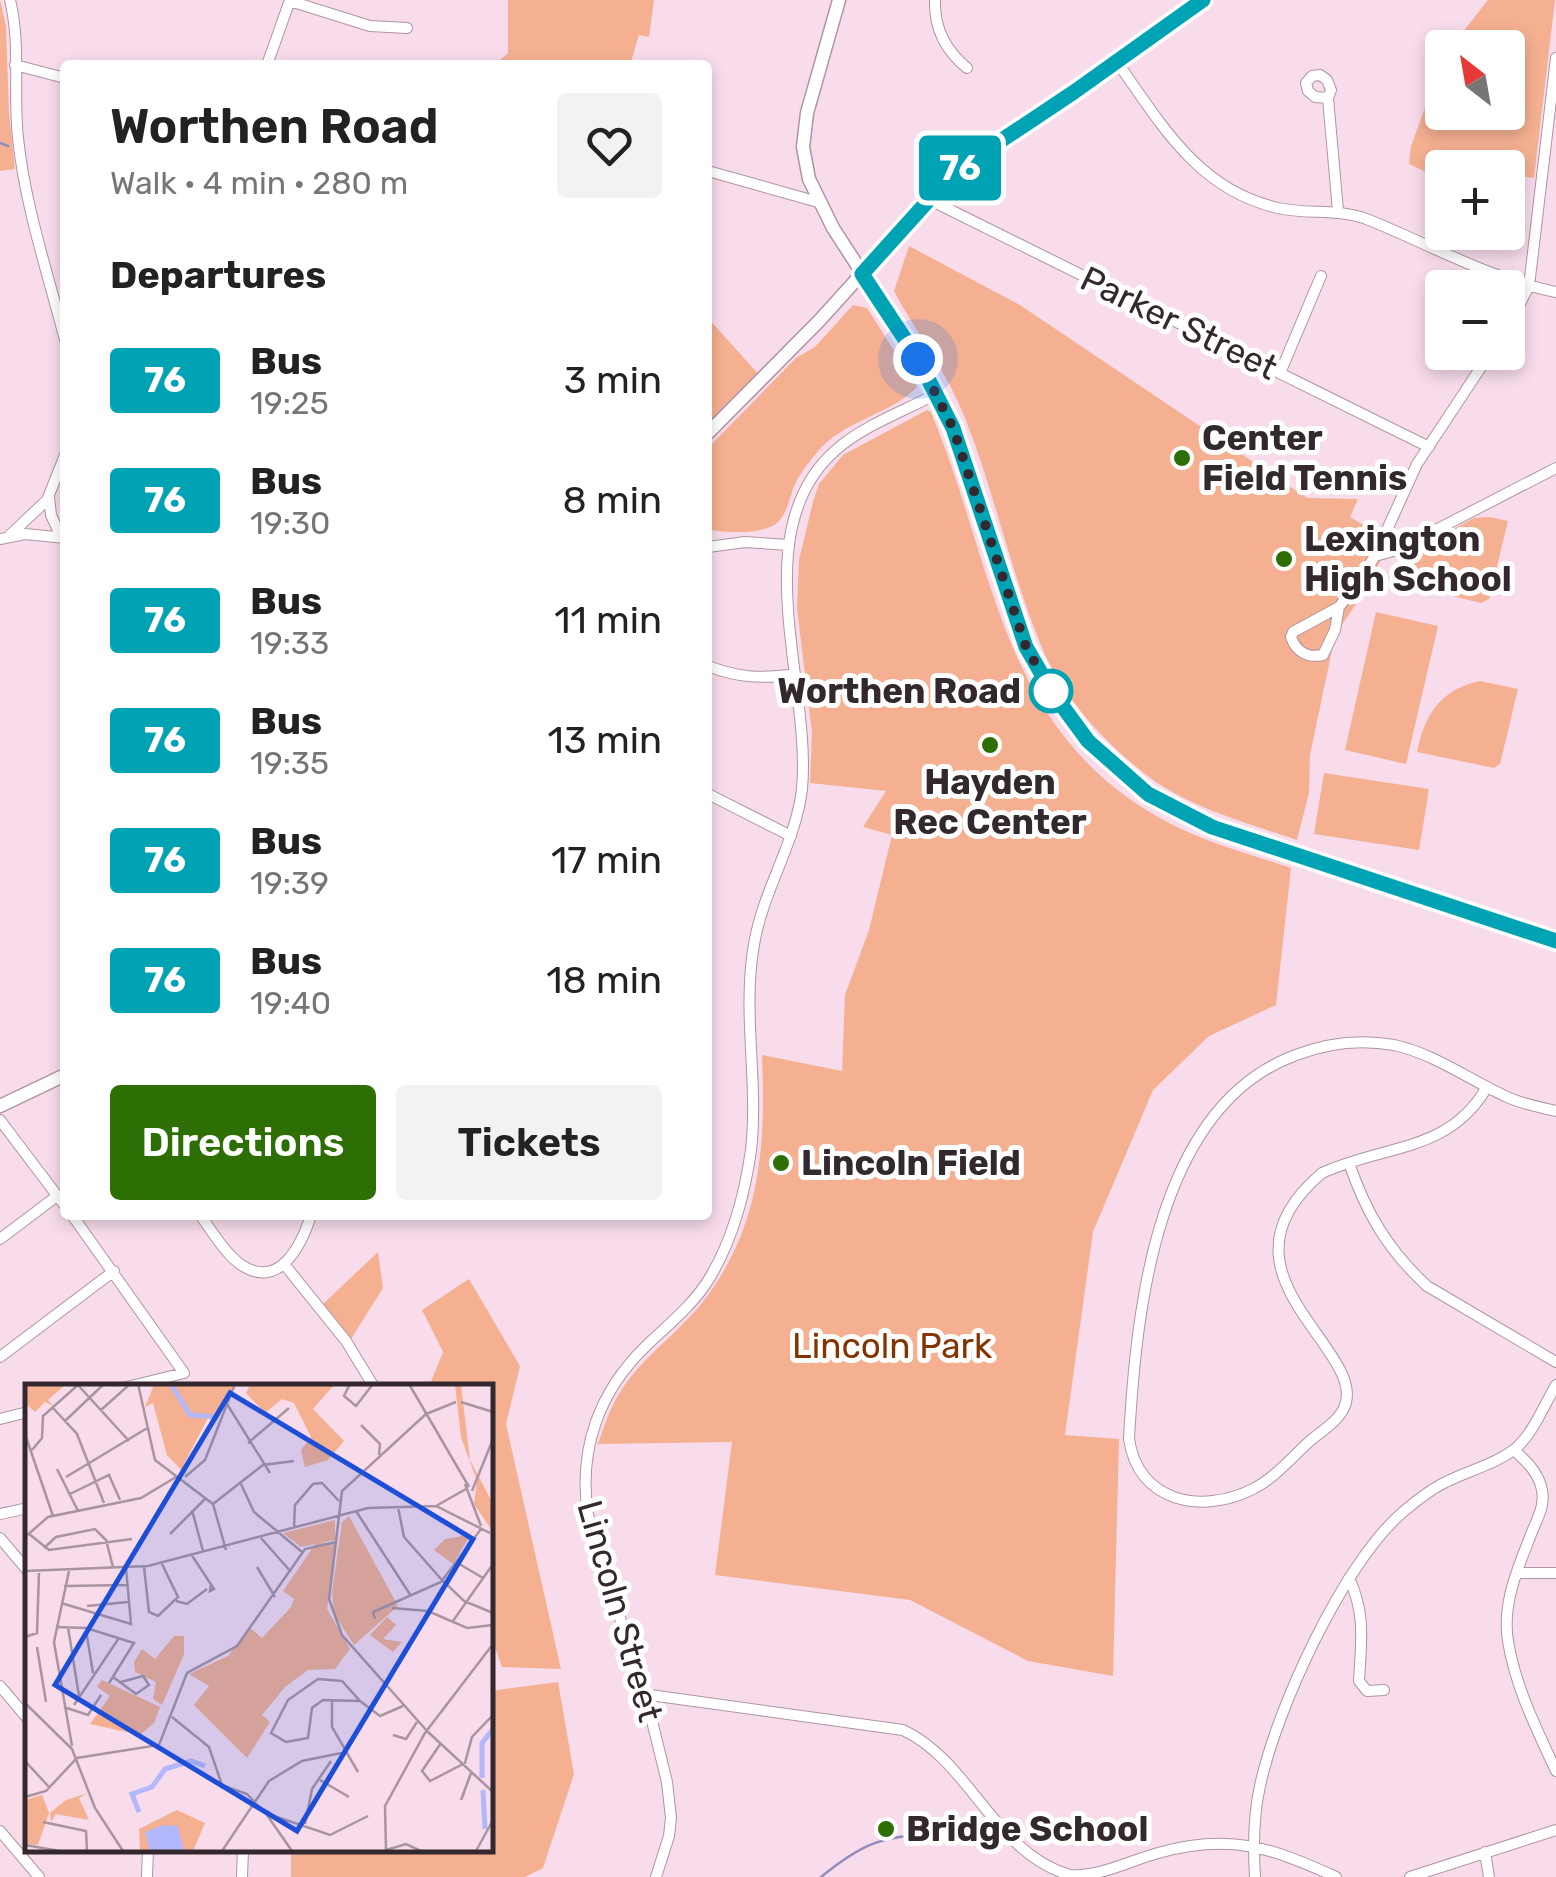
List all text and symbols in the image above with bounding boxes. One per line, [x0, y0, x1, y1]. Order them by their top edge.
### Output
north arrow [1425, 30, 1525, 130]
map controls [1425, 30, 1525, 370]
button: heart [557, 93, 662, 198]
text: Worthen Road [110, 98, 439, 155]
line badge: 76 [915, 136, 1005, 200]
text: 76 [939, 147, 981, 189]
button: + [1425, 150, 1525, 250]
text: Walk · 4 min · 280 m [110, 164, 408, 202]
text: Departures [110, 252, 326, 298]
street label: Parker Street [1074, 257, 1284, 389]
button: − [1425, 270, 1525, 370]
your location [893, 334, 943, 384]
text: Bus [250, 338, 322, 384]
text: 3 min [564, 357, 662, 403]
text: 76 [144, 359, 186, 401]
text: 19:25 [250, 384, 329, 422]
place label: Center Field Tennis [1202, 417, 1407, 499]
marker: Center Field Tennis [1171, 447, 1193, 469]
text: Bus [250, 458, 322, 504]
text: 8 min [563, 477, 662, 523]
text: 76 [144, 479, 186, 521]
text: 19:30 [250, 504, 330, 542]
place label: Lexington High School [1304, 518, 1512, 600]
marker: Lexington High School [1273, 548, 1295, 570]
text: Bus [250, 578, 322, 624]
text: 11 min [554, 597, 662, 643]
text: 76 [144, 599, 186, 641]
text: 19:33 [250, 624, 329, 662]
place label: Worthen Road [777, 670, 1021, 712]
marker: Worthen Road [1030, 670, 1072, 712]
text: Bus [250, 698, 322, 744]
text: 13 min [548, 717, 662, 763]
text: 76 [144, 719, 186, 761]
marker: Hayden Rec Center [979, 734, 1001, 756]
text: 19:35 [250, 744, 329, 782]
place label: Hayden Rec Center [893, 761, 1087, 843]
text: Bus [250, 818, 322, 864]
text: 17 min [551, 837, 662, 883]
text: 76 [144, 839, 186, 881]
text: 19:39 [250, 864, 329, 902]
text: Bus [250, 938, 322, 984]
text: 18 min [546, 957, 662, 1003]
text: 76 [144, 959, 186, 1001]
text: 19:40 [250, 984, 331, 1022]
button: Directions [110, 1085, 376, 1200]
button: Tickets [396, 1085, 662, 1200]
place label: Lincoln Field [801, 1142, 1021, 1184]
marker: Lincoln Field [770, 1152, 792, 1174]
park label: Lincoln Park [792, 1325, 992, 1367]
inset map [25, 1384, 492, 1852]
street label: Lincoln Street [568, 1495, 672, 1727]
place label: Bridge School [906, 1808, 1148, 1850]
marker: Bridge School [875, 1818, 897, 1840]

